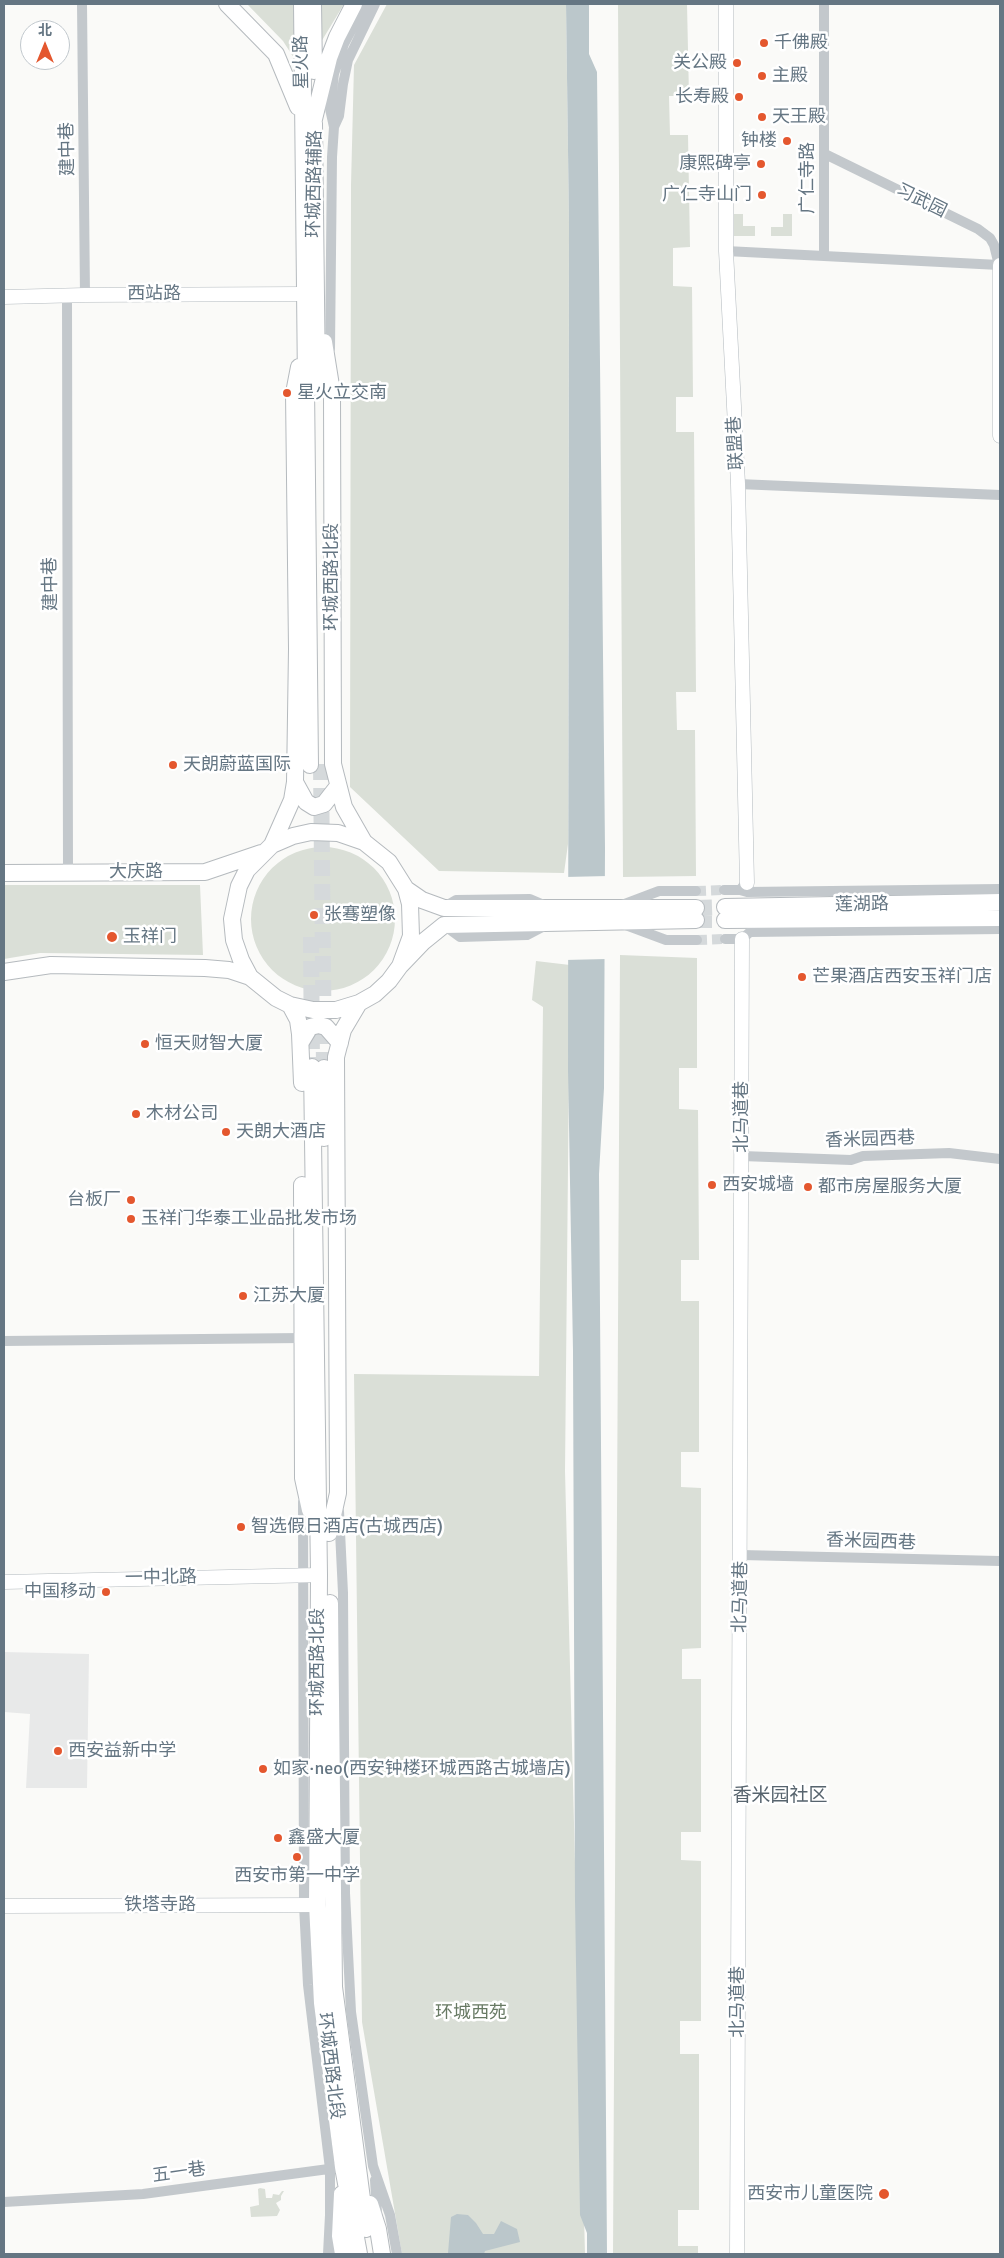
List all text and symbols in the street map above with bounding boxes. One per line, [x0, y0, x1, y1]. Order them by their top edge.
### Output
north arrow [20, 20, 70, 70]
text: 北 [38, 22, 52, 39]
place label: 千佛殿 [774, 32, 828, 54]
street label: 星火路 [291, 35, 313, 89]
marker: 千佛殿 [758, 37, 770, 49]
place label: 关公殿 [673, 52, 727, 74]
marker: 关公殿 [731, 57, 743, 69]
place label: 主殿 [772, 65, 808, 87]
marker: 主殿 [756, 70, 768, 82]
place label: 长寿殿 [675, 86, 729, 108]
marker: 长寿殿 [733, 91, 745, 103]
place label: 天王殿 [772, 106, 826, 128]
marker: 天王殿 [756, 111, 768, 123]
street label: 建中巷 [57, 122, 79, 176]
street label: 环城西路辅路 [303, 130, 327, 238]
place label: 钟楼 [741, 130, 777, 152]
marker: 钟楼 [781, 135, 793, 147]
street label: 广仁寺路 [797, 142, 819, 214]
place label: 康熙碑亭 [679, 153, 751, 175]
marker: 康熙碑亭 [755, 158, 767, 170]
street label: 习武园 [892, 179, 950, 223]
place label: 广仁寺山门 [662, 184, 752, 206]
marker: 广仁寺山门 [756, 189, 768, 201]
street label: 西站路 [127, 283, 181, 305]
place label: 星火立交南 [297, 382, 387, 404]
marker: 星火立交南 [281, 387, 293, 399]
street label: 联盟巷 [724, 415, 748, 471]
street label: 环城西路北段 [321, 523, 343, 631]
street label: 建中巷 [40, 557, 62, 611]
place label: 天朗蔚蓝国际 [183, 754, 291, 776]
marker: 天朗蔚蓝国际 [167, 759, 179, 771]
street label: 大庆路 [109, 861, 163, 883]
street label: 莲湖路 [835, 894, 889, 916]
place label: 张骞塑像 [324, 904, 396, 926]
marker: 张骞塑像 [308, 909, 320, 921]
place label: 玉祥门 [123, 926, 177, 948]
marker: 玉祥门 [105, 930, 119, 944]
place label: 芒果酒店西安玉祥门店 [812, 966, 992, 988]
marker: 芒果酒店西安玉祥门店 [796, 971, 808, 983]
place label: 恒天财智大厦 [155, 1033, 263, 1055]
marker: 恒天财智大厦 [139, 1038, 151, 1050]
street label: 北马道巷 [731, 1081, 753, 1153]
place label: 木材公司 [146, 1103, 218, 1125]
marker: 木材公司 [130, 1108, 142, 1120]
place label: 天朗大酒店 [236, 1121, 326, 1143]
marker: 天朗大酒店 [220, 1126, 232, 1138]
street label: 香米园西巷 [825, 1128, 915, 1152]
place label: 西安城墙 [722, 1174, 794, 1196]
place label: 都市房屋服务大厦 [818, 1176, 962, 1198]
marker: 西安城墙 [706, 1179, 718, 1191]
marker: 都市房屋服务大厦 [802, 1181, 814, 1193]
place label: 台板厂 [67, 1189, 121, 1211]
marker: 台板厂 [125, 1194, 137, 1206]
place label: 玉祥门华泰工业品批发市场 [141, 1208, 357, 1230]
marker: 玉祥门华泰工业品批发市场 [125, 1213, 137, 1225]
place label: 江苏大厦 [253, 1285, 325, 1307]
marker: 江苏大厦 [237, 1290, 249, 1302]
place label: 智选假日酒店(古城西店) [251, 1516, 443, 1538]
marker: 智选假日酒店(古城西店) [235, 1521, 247, 1533]
street label: 香米园西巷 [826, 1530, 916, 1554]
street label: 北马道巷 [730, 1561, 752, 1633]
street label: 一中北路 [125, 1567, 197, 1589]
place label: 中国移动 [24, 1581, 96, 1603]
marker: 中国移动 [100, 1586, 112, 1598]
street label: 环城西路北段 [307, 1608, 329, 1716]
place label: 西安益新中学 [68, 1740, 176, 1762]
marker: 西安益新中学 [52, 1745, 64, 1757]
place label: 如家·neo(西安钟楼环城西路古城墙店) [273, 1758, 571, 1780]
marker: 如家·neo(西安钟楼环城西路古城墙店) [257, 1763, 269, 1775]
district label: 香米园社区 [733, 1785, 827, 1807]
place label: 鑫盛大厦 [288, 1827, 360, 1849]
marker: 鑫盛大厦 [272, 1832, 284, 1844]
marker: 西安市第一中学 [291, 1851, 303, 1863]
place label: 西安市第一中学 [234, 1865, 360, 1887]
street label: 铁塔寺路 [124, 1894, 196, 1916]
street label: 北马道巷 [727, 1966, 749, 2038]
park label: 环城西苑 [435, 2002, 507, 2024]
street label: 环城西路北段 [313, 2011, 347, 2121]
street label: 五一巷 [151, 2159, 207, 2187]
place label: 西安市儿童医院 [747, 2183, 873, 2205]
marker: 西安市儿童医院 [877, 2187, 891, 2201]

